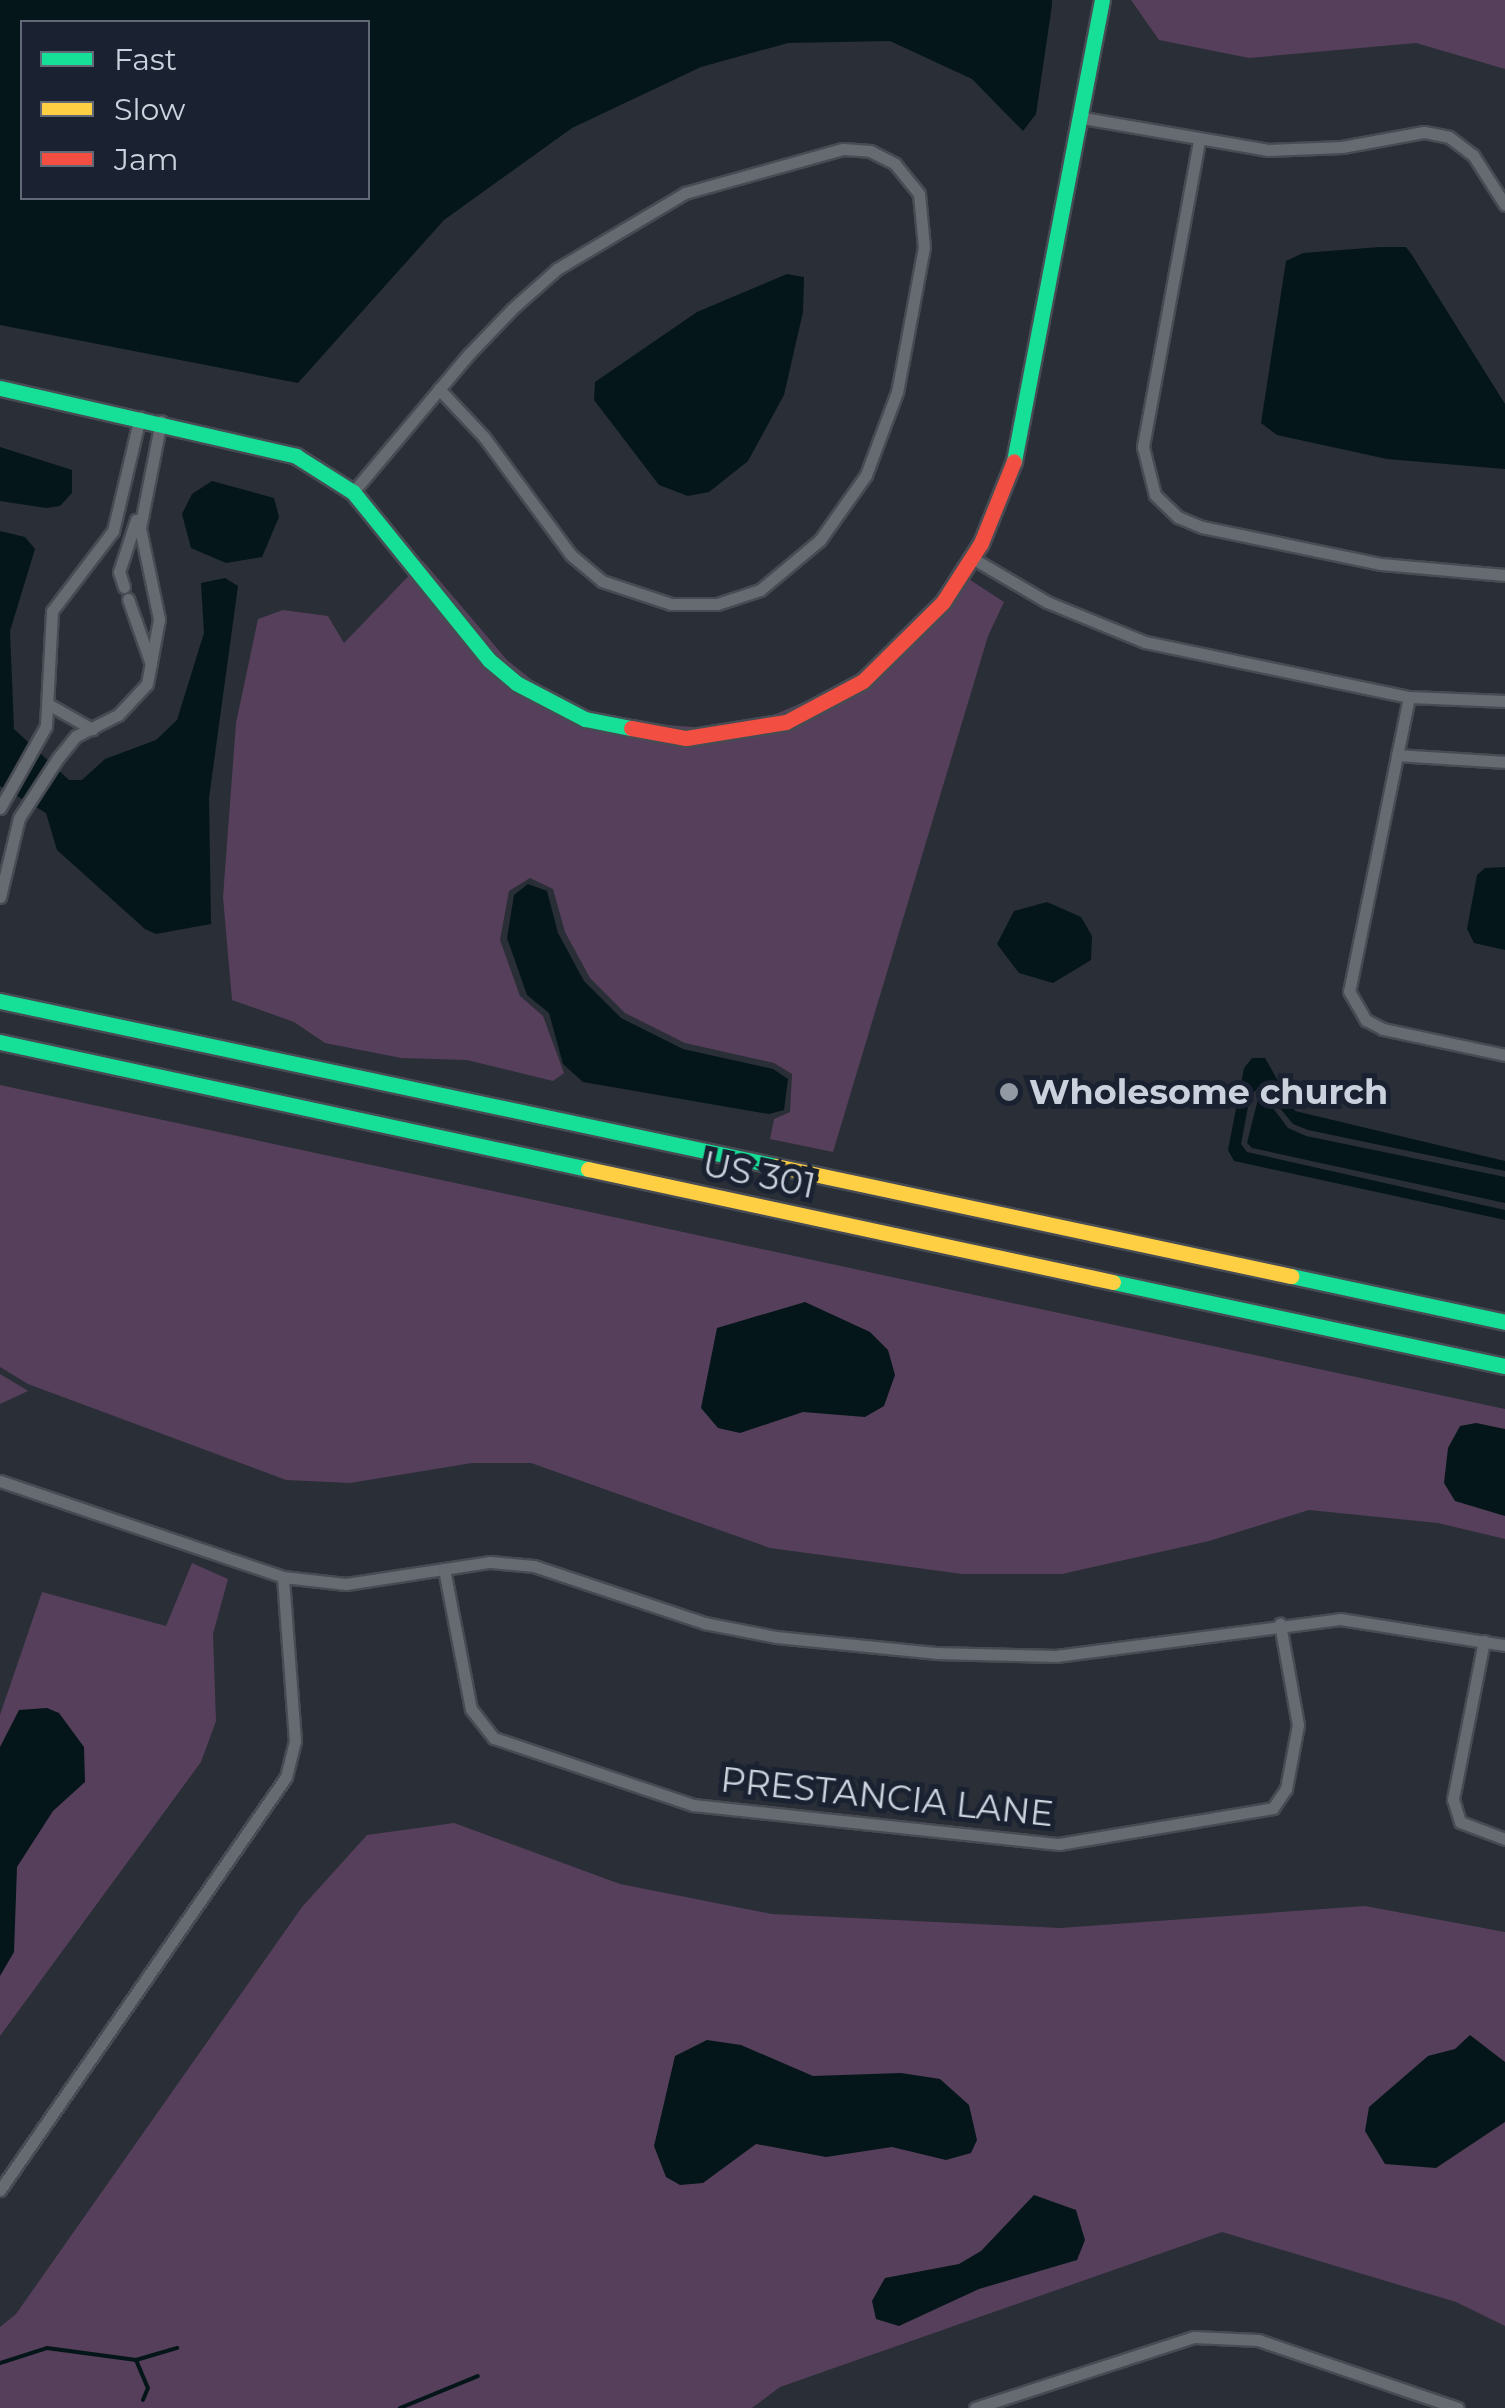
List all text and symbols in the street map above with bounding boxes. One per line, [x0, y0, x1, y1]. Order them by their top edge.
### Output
legend [20, 20, 370, 200]
text: Fast [114, 41, 177, 78]
text: Slow [114, 91, 185, 128]
text: Jam [114, 141, 179, 178]
place label: Wholesome church [1029, 1071, 1388, 1113]
marker: Wholesome church [998, 1081, 1020, 1103]
street label: US 301 [699, 1143, 819, 1207]
street label: PRESTANCIA LANE [719, 1759, 1055, 1835]

